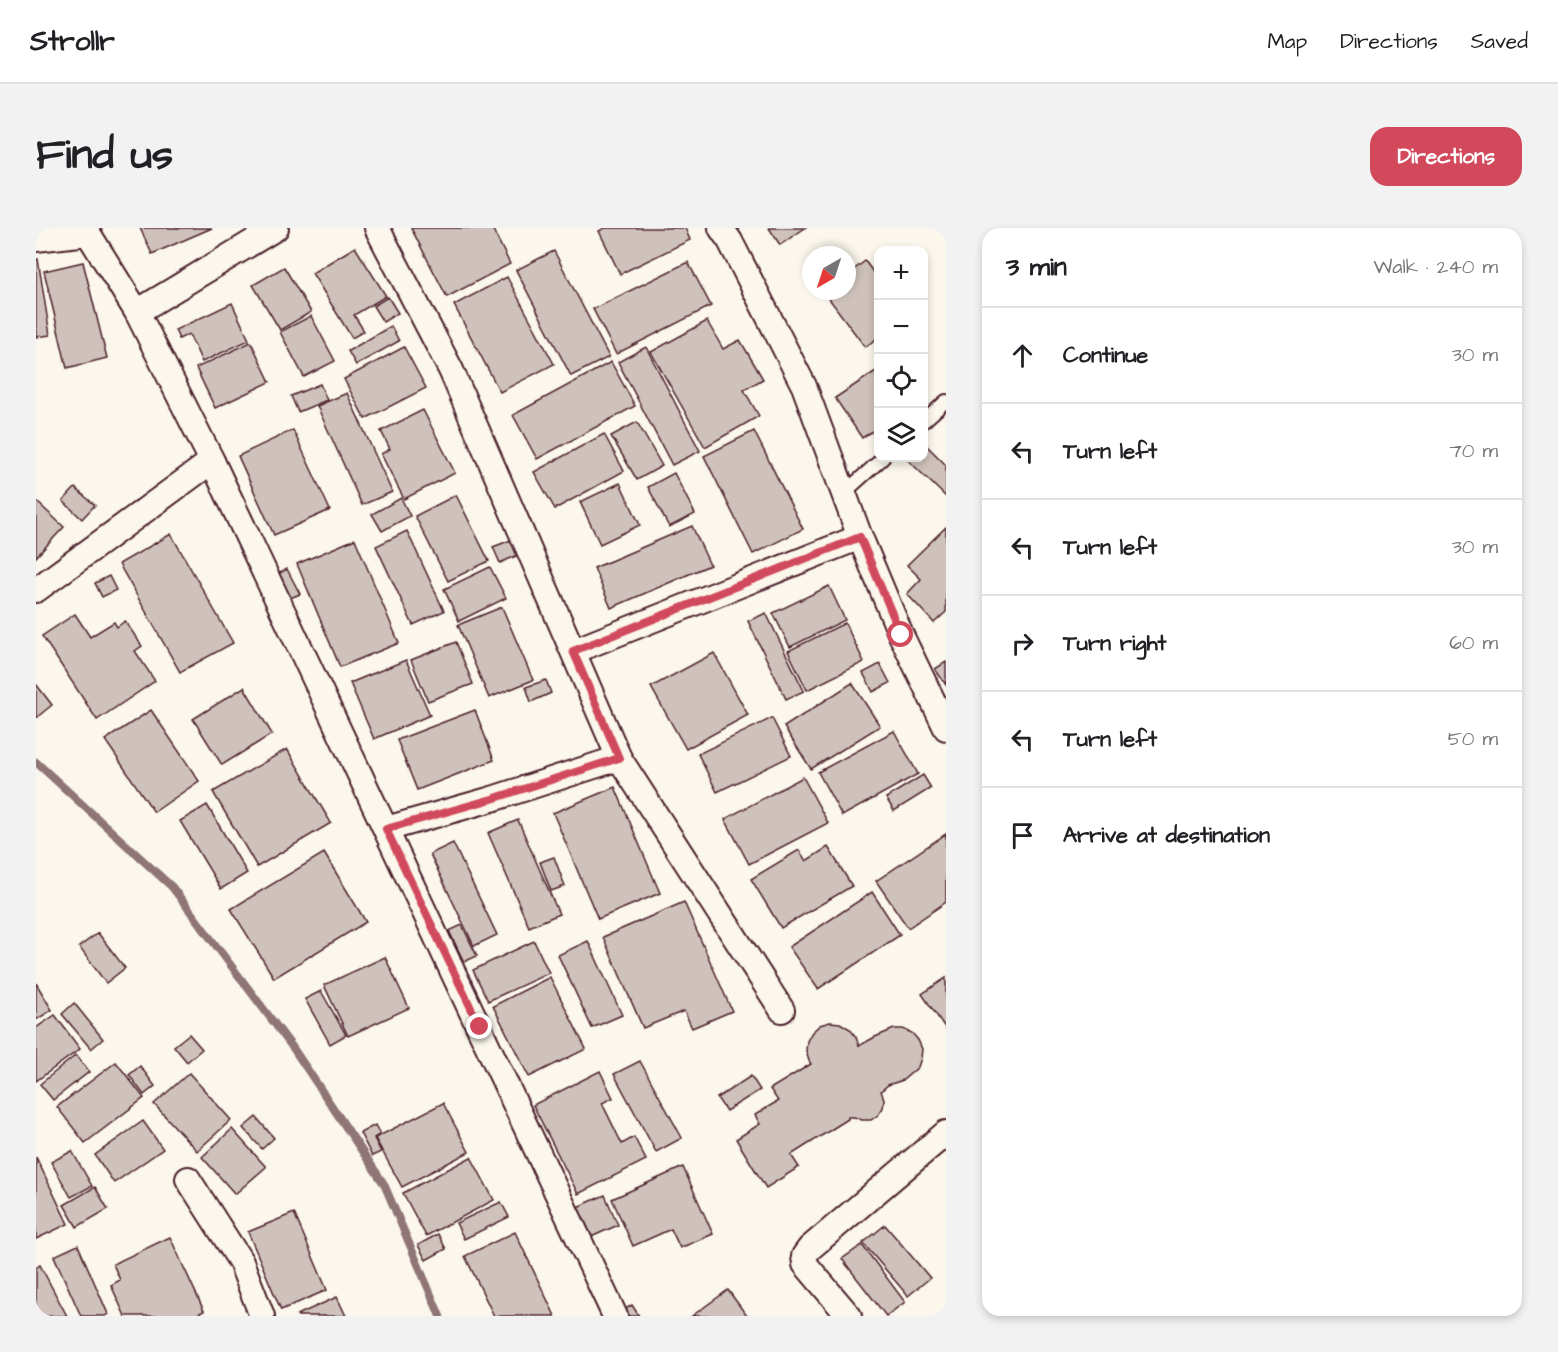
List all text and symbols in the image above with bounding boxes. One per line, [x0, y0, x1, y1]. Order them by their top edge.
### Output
text: Strollr [30, 22, 115, 61]
text: Map [1267, 27, 1307, 56]
text: Directions [1340, 27, 1438, 56]
text: Saved [1471, 27, 1528, 56]
text: Find us [36, 127, 173, 185]
button: Directions [1370, 127, 1522, 186]
north arrow [802, 246, 856, 300]
map controls [874, 246, 928, 462]
button: + [874, 246, 928, 300]
text: 3 min [1006, 249, 1067, 285]
text: Walk · 240 m [1374, 253, 1498, 281]
button: − [874, 300, 928, 354]
icon: ahead [1006, 339, 1039, 372]
text: Continue [1063, 340, 1148, 371]
text: 30 m [1452, 341, 1498, 369]
button: locate [874, 354, 928, 408]
button: layers [874, 408, 928, 462]
icon: left [1006, 435, 1039, 468]
text: Turn left [1063, 436, 1157, 467]
text: 70 m [1450, 437, 1498, 465]
icon: left [1006, 531, 1039, 564]
text: Turn left [1063, 532, 1157, 563]
text: 30 m [1452, 533, 1498, 561]
route start [887, 621, 913, 647]
icon: right [1006, 627, 1039, 660]
text: Turn right [1063, 628, 1166, 659]
text: 60 m [1449, 629, 1498, 657]
icon: left [1006, 723, 1039, 756]
text: Turn left [1063, 724, 1157, 755]
text: 50 m [1448, 725, 1498, 753]
icon: arrive [1006, 819, 1039, 852]
text: Arrive at destination [1063, 820, 1270, 851]
route end [466, 1013, 492, 1039]

